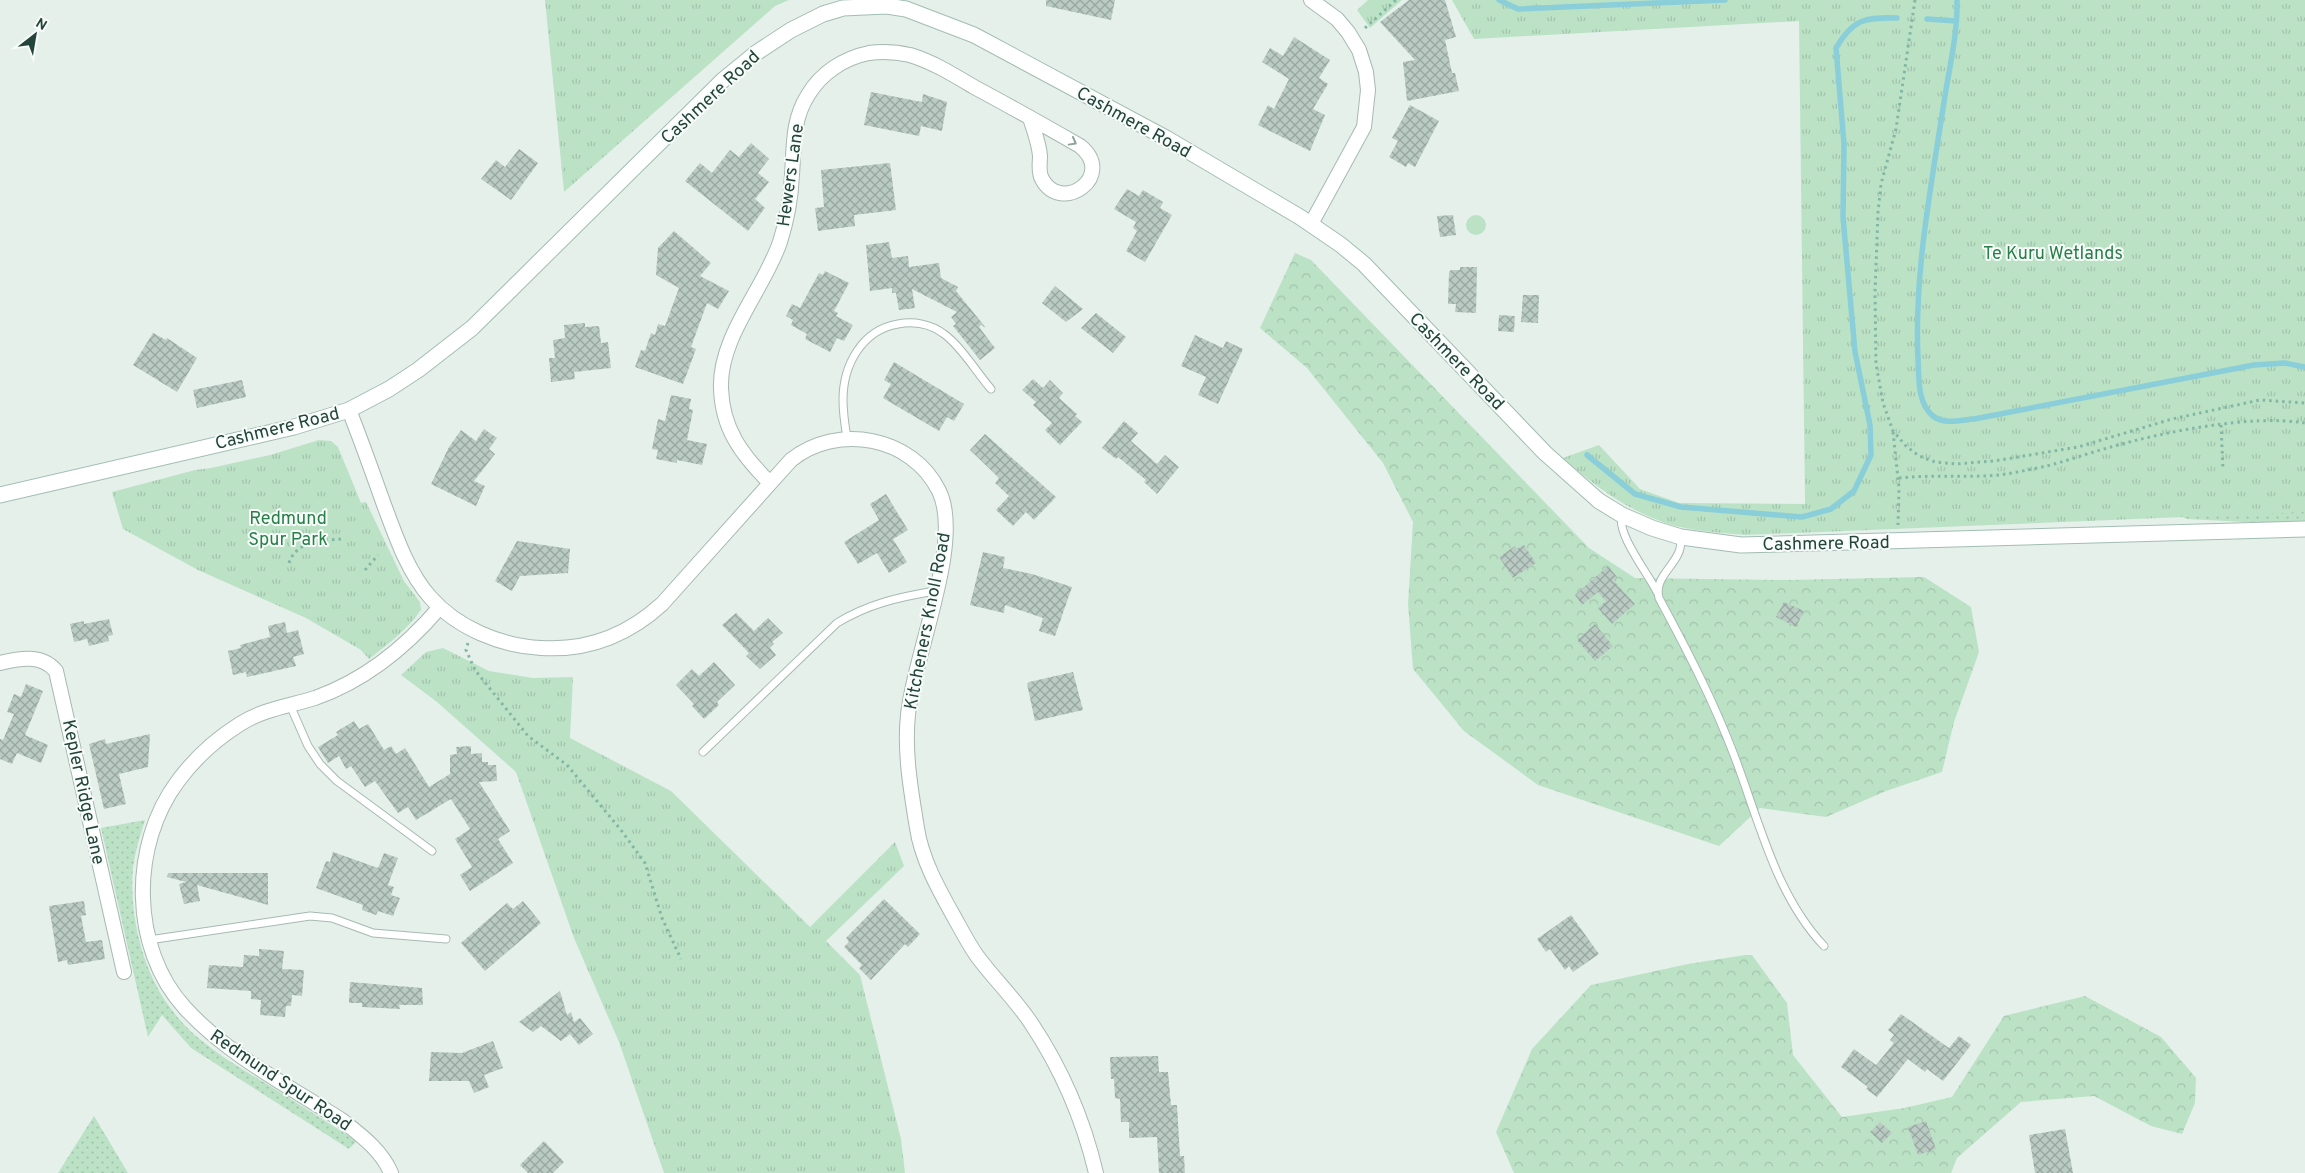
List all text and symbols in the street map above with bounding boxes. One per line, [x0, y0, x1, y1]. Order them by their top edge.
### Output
north arrow [10, 10, 60, 60]
text: N [32, 15, 50, 35]
street label: Cashmere Road [657, 46, 765, 150]
street label: Cashmere Road [1072, 82, 1195, 164]
street label: Hewers Lane [773, 122, 810, 228]
one-way arrow [1068, 135, 1077, 145]
park label: Te Kuru Wetlands [1983, 243, 2123, 266]
street label: Cashmere Road [1403, 308, 1508, 416]
street label: Cashmere Road [213, 403, 342, 456]
park label: Redmund Spur Park [248, 508, 328, 552]
street label: Kitcheners Knoll Road [900, 531, 957, 712]
street label: Cashmere Road [1762, 532, 1890, 557]
street label: Kepler Ridge Lane [56, 718, 109, 867]
street label: Redmund Spur Road [205, 1025, 355, 1137]

